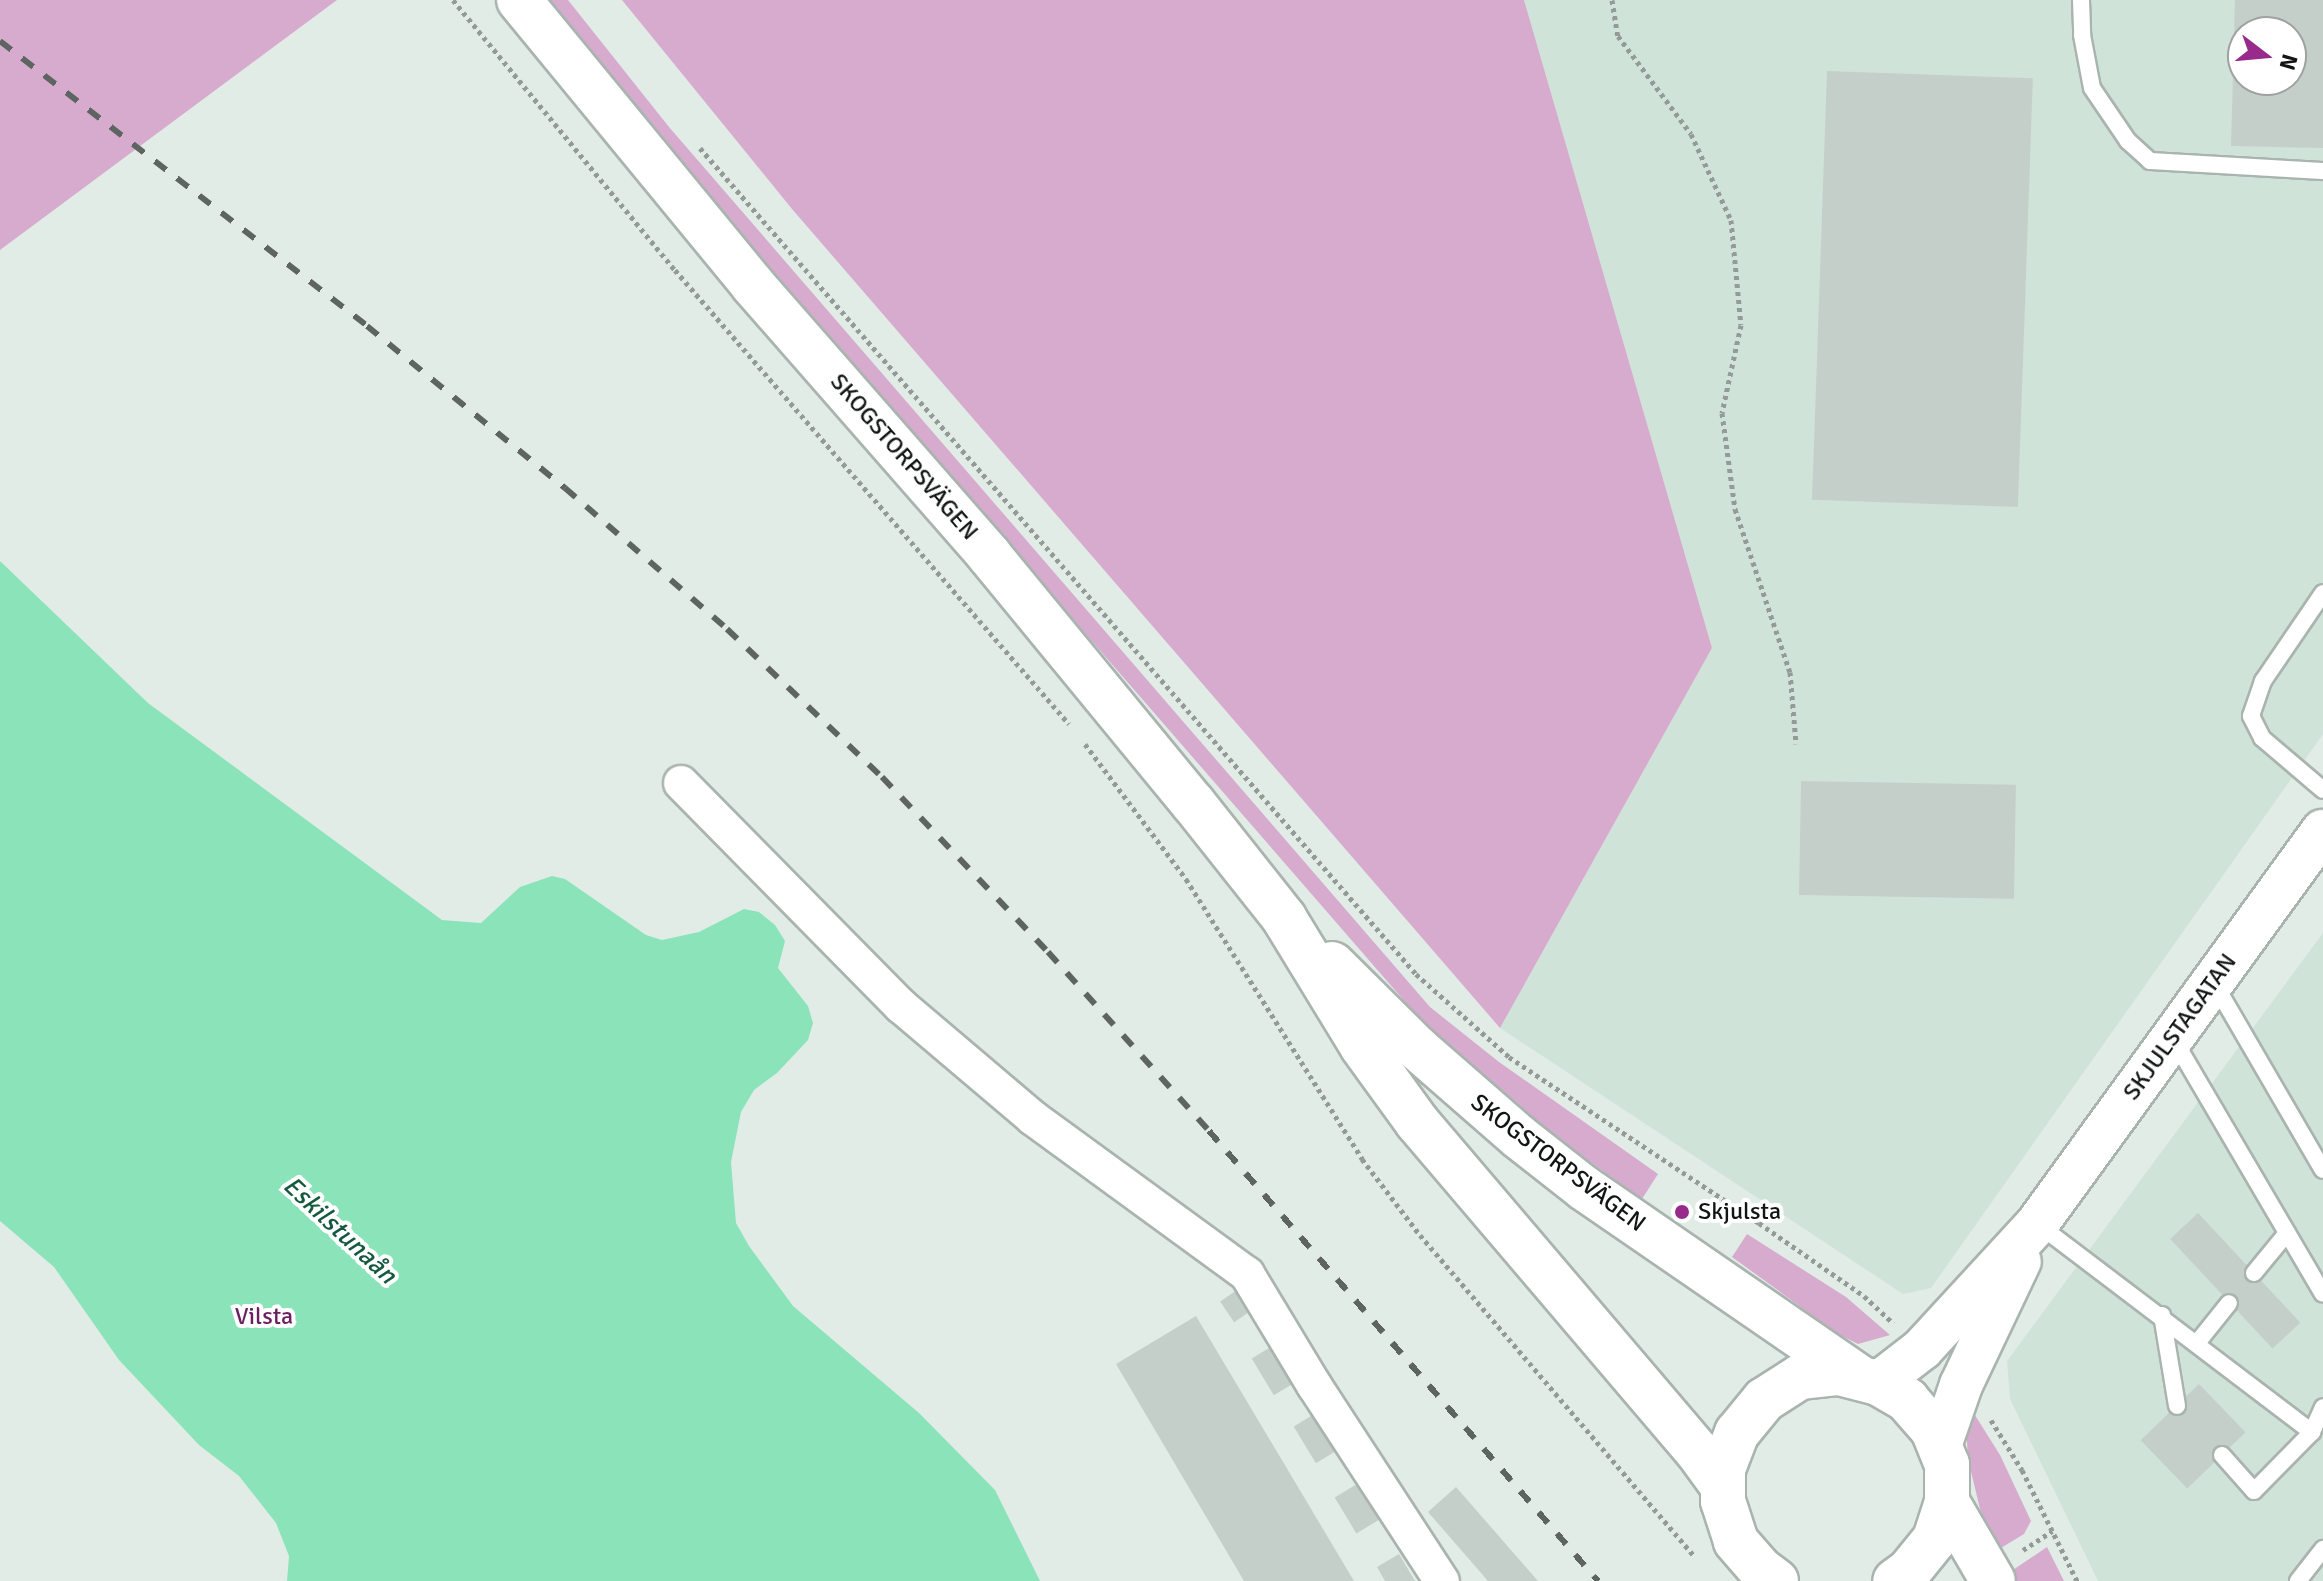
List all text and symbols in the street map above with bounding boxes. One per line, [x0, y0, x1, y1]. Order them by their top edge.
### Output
north arrow [2227, 16, 2307, 96]
text: N [2274, 51, 2304, 73]
street label: SKOGSTORPSVÄGEN [824, 368, 984, 546]
street label: SKJULSTAGATAN [2117, 948, 2243, 1106]
street label: SKOGSTORPSVÄGEN [1465, 1088, 1651, 1238]
water label: Eskilstunaån [276, 1171, 402, 1291]
place label: Skjulsta [1698, 1198, 1781, 1226]
marker: Skjulsta [1673, 1203, 1691, 1221]
park label: Vilsta [235, 1303, 293, 1331]

